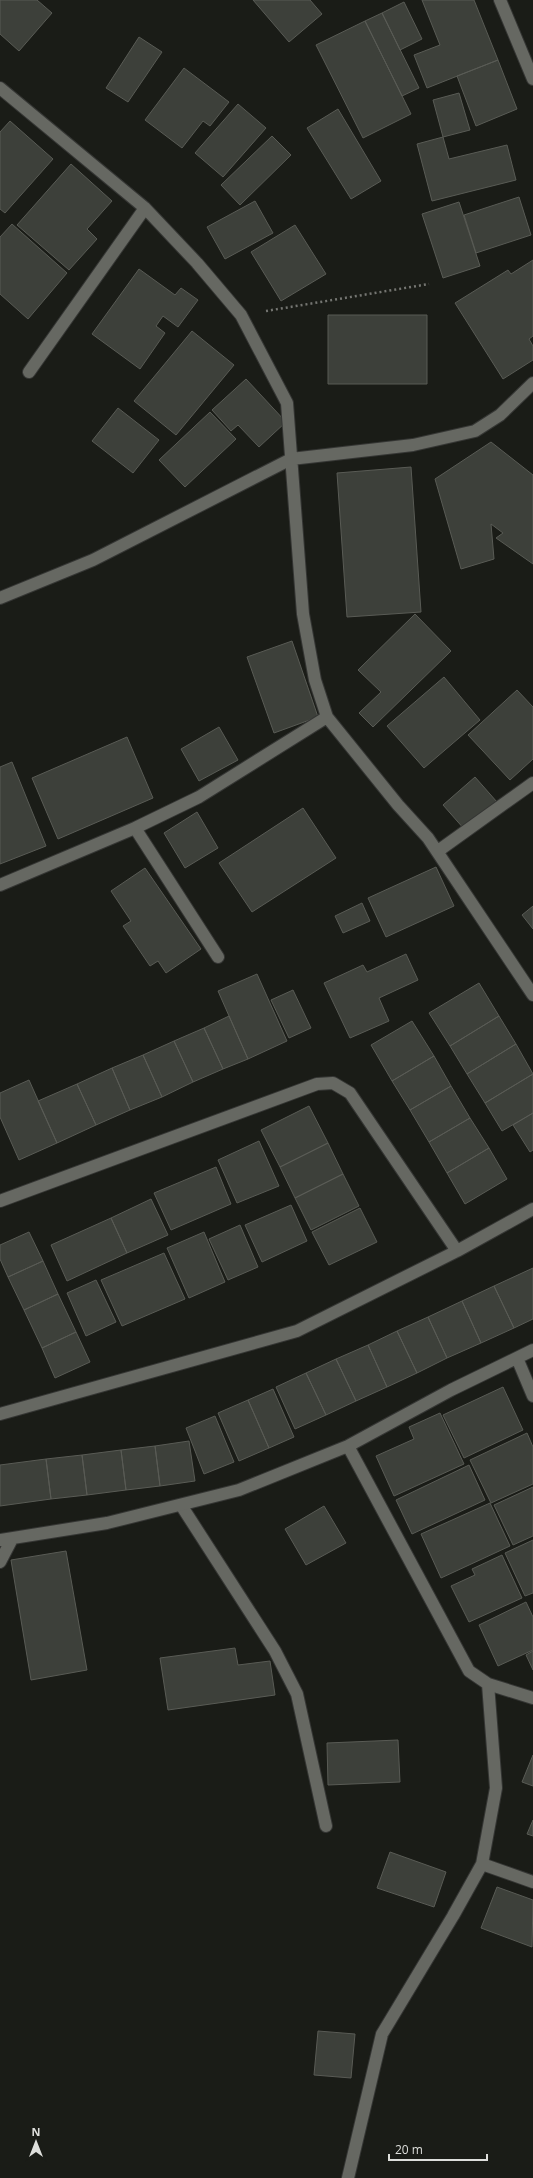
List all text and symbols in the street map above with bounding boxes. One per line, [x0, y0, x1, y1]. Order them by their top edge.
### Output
north arrow [16, 2122, 56, 2162]
text: N [32, 2124, 40, 2139]
scale bar [389, 2136, 487, 2162]
text: 20 m [395, 2141, 423, 2158]

